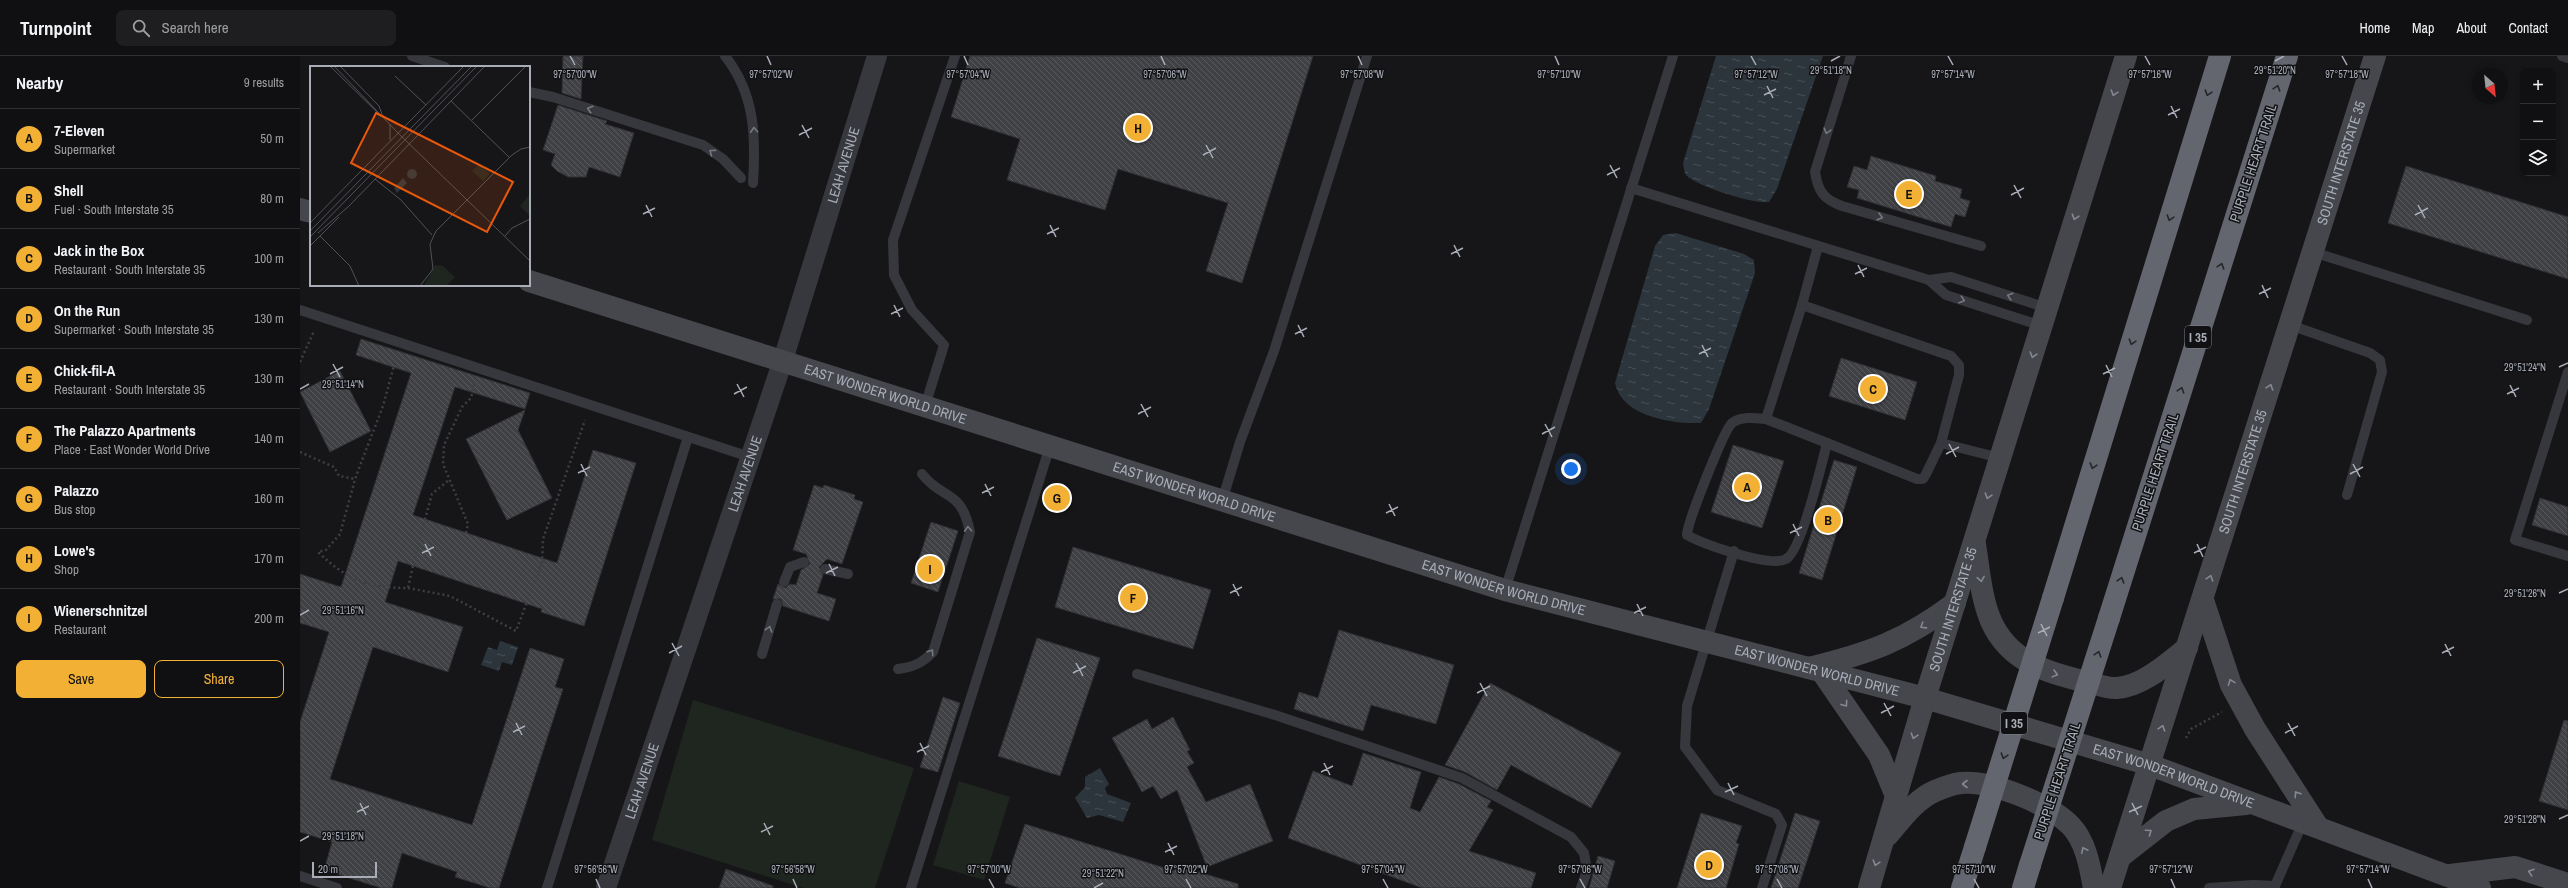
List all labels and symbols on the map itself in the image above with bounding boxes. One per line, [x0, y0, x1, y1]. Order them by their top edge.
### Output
text: 29°51'18"N [1810, 64, 1852, 77]
text: 29°51'20"N [2254, 64, 2296, 77]
inset map [310, 66, 530, 286]
text: 97°57'00"W [553, 68, 597, 81]
text: 97°57'02"W [749, 68, 793, 81]
text: 97°57'04"W [946, 68, 990, 81]
text: 97°57'06"W [1143, 68, 1187, 81]
text: 97°57'08"W [1340, 68, 1384, 81]
text: 97°57'10"W [1537, 68, 1581, 81]
text: 97°57'12"W [1734, 68, 1778, 81]
text: 97°57'14"W [1931, 68, 1975, 81]
text: 97°57'16"W [2128, 68, 2172, 81]
text: 97°57'18"W [2325, 68, 2369, 81]
north arrow [2472, 68, 2508, 104]
one-way arrow [2272, 85, 2281, 92]
one-way arrow [2110, 90, 2119, 97]
one-way arrow [2204, 90, 2213, 97]
street label: SOUTH INTERSTATE 35 [2313, 99, 2369, 227]
street label: PURPLE HEART TRAIL [2225, 101, 2281, 224]
one-way arrow [587, 105, 594, 114]
pin: H [1125, 113, 1151, 143]
street label: LEAH AVENUE [823, 125, 864, 205]
one-way arrow [750, 127, 759, 133]
one-way arrow [1823, 127, 1832, 134]
one-way arrow [710, 150, 717, 157]
pin: E [1896, 179, 1922, 209]
one-way arrow [1876, 212, 1883, 221]
one-way arrow [2071, 214, 2080, 221]
one-way arrow [2166, 214, 2175, 221]
one-way arrow [2216, 262, 2224, 269]
one-way arrow [2007, 292, 2014, 301]
one-way arrow [1958, 295, 1965, 304]
road number: I 35 [2185, 326, 2211, 348]
one-way arrow [2128, 338, 2137, 345]
one-way arrow [2029, 351, 2037, 358]
street label: EAST WONDER WORLD DRIVE [802, 360, 969, 428]
text: 29°51'24"N [2504, 361, 2546, 374]
pin: C [1860, 374, 1886, 404]
text: 29°51'14"N [322, 378, 364, 391]
one-way arrow [2266, 384, 2274, 391]
one-way arrow [2176, 386, 2185, 393]
street label: SOUTH INTERSTATE 35 [2214, 407, 2271, 536]
street label: PURPLE HEART TRAIL [2127, 410, 2183, 533]
street label: LEAH AVENUE [724, 433, 766, 514]
street label: EAST WONDER WORLD DRIVE [1111, 457, 1278, 526]
your location [1561, 459, 1581, 479]
one-way arrow [2089, 462, 2098, 469]
pin: A [1734, 472, 1760, 502]
pin: G [1044, 483, 1070, 513]
one-way arrow [1984, 492, 1993, 499]
pin: B [1815, 505, 1841, 535]
one-way arrow [964, 526, 973, 532]
street label: SOUTH INTERSTATE 35 [1925, 545, 1981, 674]
pin: I [917, 554, 943, 584]
street label: EAST WONDER WORLD DRIVE [1420, 555, 1588, 619]
one-way arrow [2205, 574, 2214, 581]
one-way arrow [1976, 576, 1985, 582]
one-way arrow [2116, 577, 2125, 584]
pin: F [1120, 583, 1146, 613]
text: 29°51'26"N [2504, 587, 2546, 600]
text: 29°51'16"N [322, 604, 364, 617]
one-way arrow [1920, 621, 1927, 628]
one-way arrow [764, 626, 773, 633]
street label: EAST WONDER WORLD DRIVE [1733, 640, 1902, 700]
one-way arrow [926, 650, 933, 657]
one-way arrow [2093, 651, 2101, 658]
one-way arrow [2052, 670, 2059, 678]
one-way arrow [2227, 679, 2235, 686]
one-way arrow [1840, 699, 1847, 706]
road number: I 35 [2001, 712, 2027, 734]
street label: PURPLE HEART TRAIL [2029, 719, 2085, 842]
one-way arrow [2157, 725, 2165, 732]
one-way arrow [1910, 732, 1919, 739]
street label: EAST WONDER WORLD DRIVE [2091, 740, 2257, 812]
street label: LEAH AVENUE [621, 741, 663, 821]
one-way arrow [2000, 752, 2008, 759]
one-way arrow [1962, 780, 1968, 788]
one-way arrow [2294, 791, 2302, 798]
text: 29°51'28"N [2504, 813, 2546, 826]
text: 29°51'18"N [322, 830, 364, 843]
one-way arrow [2145, 830, 2152, 837]
one-way arrow [2081, 847, 2089, 855]
pin: D [1696, 850, 1722, 880]
scale bar [312, 860, 377, 879]
one-way arrow [1872, 860, 1881, 867]
text: 97°56'56"W [574, 863, 618, 876]
text: 97°56'58"W [771, 863, 815, 876]
text: 97°57'00"W [967, 863, 1011, 876]
text: 97°57'02"W [1164, 863, 1208, 876]
text: 97°57'04"W [1361, 863, 1405, 876]
text: 97°57'06"W [1558, 863, 1602, 876]
text: 97°57'08"W [1755, 863, 1799, 876]
text: 97°57'10"W [1952, 863, 1996, 876]
text: 97°57'12"W [2149, 863, 2193, 876]
text: 97°57'14"W [2346, 863, 2390, 876]
text: 29°51'22"N [1082, 867, 1124, 880]
one-way arrow [2527, 869, 2534, 877]

